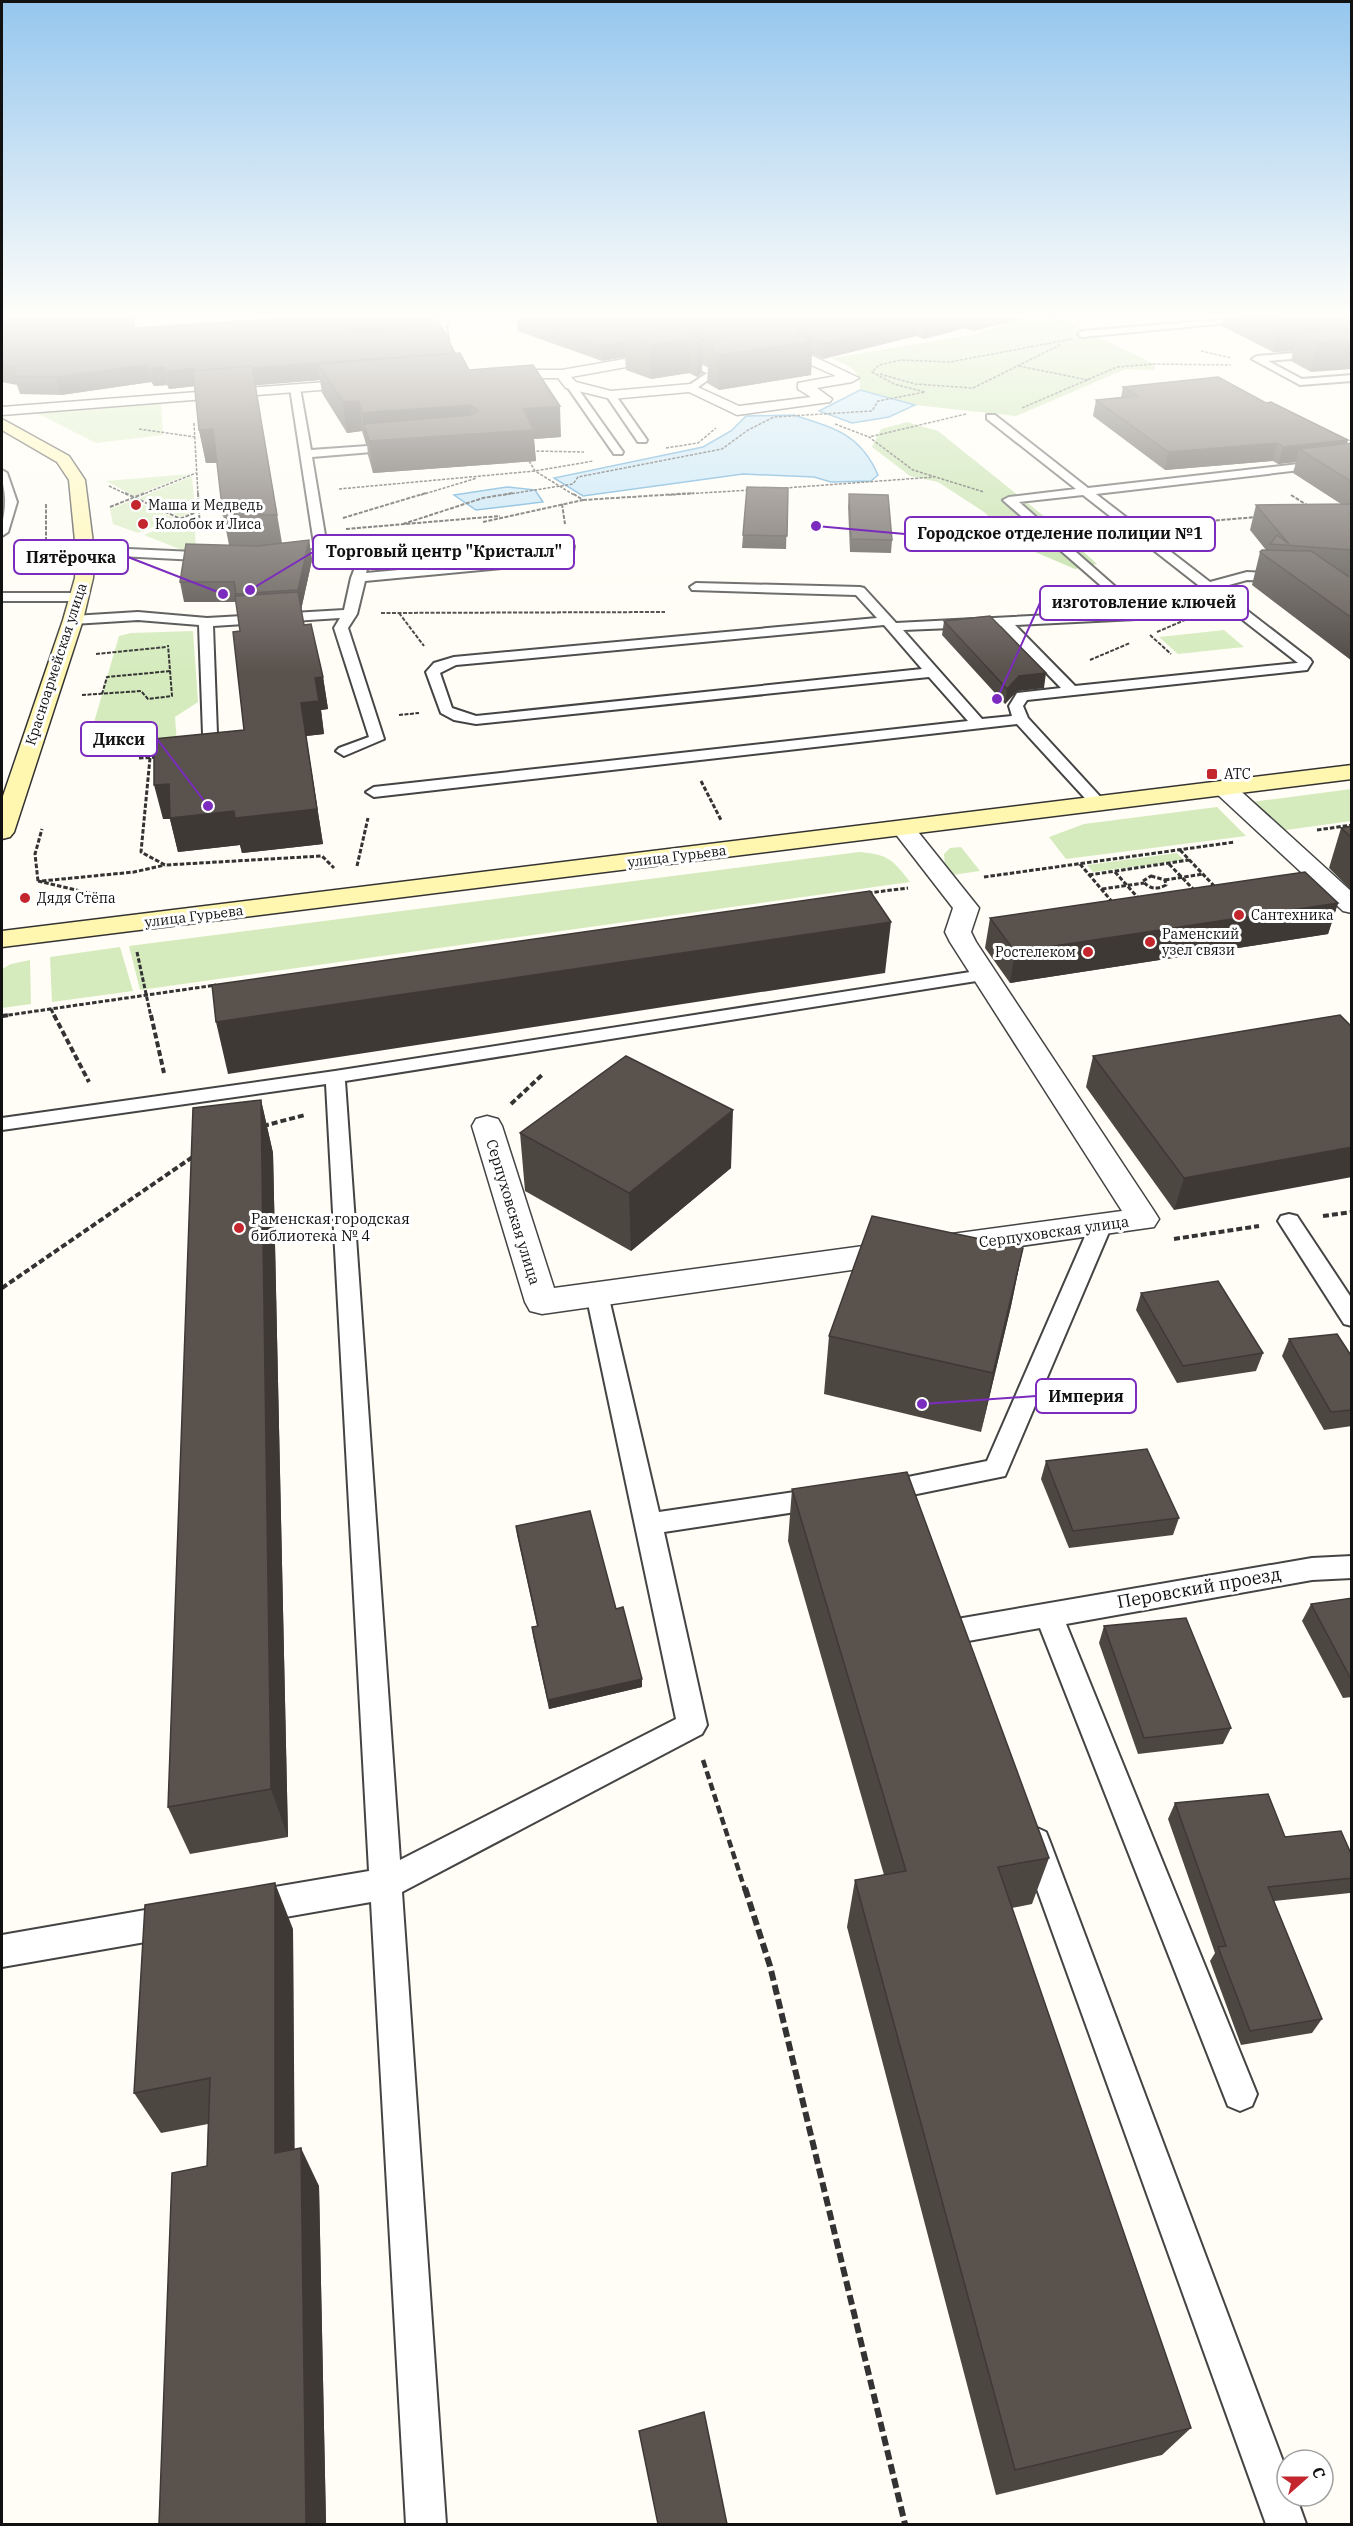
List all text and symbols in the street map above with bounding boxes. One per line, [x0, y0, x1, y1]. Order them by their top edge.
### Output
place label: Маша и Медведь [148, 496, 263, 514]
marker: Маша и Медведь [129, 498, 143, 512]
place label: Колобок и Лиса [155, 515, 262, 533]
marker: Колобок и Лиса [136, 517, 150, 531]
callout: Городское отделение полиции №1 [905, 517, 1215, 551]
text: Городское отделение полиции №1 [917, 523, 1203, 543]
callout: Торговый центр "Кристалл" [313, 535, 574, 569]
callout: Пятёрочка [14, 540, 128, 574]
text: Торговый центр "Кристалл" [326, 541, 562, 561]
text: Пятёрочка [26, 547, 116, 567]
street label: Красноармейская улица [21, 580, 91, 747]
callout: изготовление ключей [1040, 586, 1248, 620]
text: изготовление ключей [1052, 592, 1236, 612]
callout: Дикси [81, 722, 157, 756]
text: Дикси [93, 729, 145, 749]
place label: АТС [1224, 765, 1251, 783]
marker: АТС [1205, 767, 1219, 781]
street label: улица Гурьева [627, 841, 728, 871]
place label: Дядя Стёпа [37, 889, 116, 907]
marker: Дядя Стёпа [18, 891, 32, 905]
street label: улица Гурьева [144, 901, 245, 931]
place label: Сантехника [1251, 906, 1334, 924]
marker: Сантехника [1232, 908, 1246, 922]
place label: Раменский узел связи [1162, 925, 1239, 959]
marker: Раменский узел связи [1143, 935, 1157, 949]
place label: Ростелеком [995, 943, 1076, 961]
marker: Ростелеком [1081, 945, 1095, 959]
street label: Серпуховская улица [482, 1137, 545, 1287]
place label: Раменская городская библиотека № 4 [251, 1209, 410, 1245]
street label: Серпуховская улица [978, 1212, 1130, 1251]
marker: Раменская городская библиотека № 4 [232, 1221, 246, 1235]
callout: Империя [1036, 1379, 1136, 1413]
text: Империя [1048, 1386, 1124, 1406]
street label: Перовский проезд [1115, 1562, 1283, 1613]
north arrow [1275, 2448, 1335, 2508]
text: С [1308, 2464, 1330, 2481]

